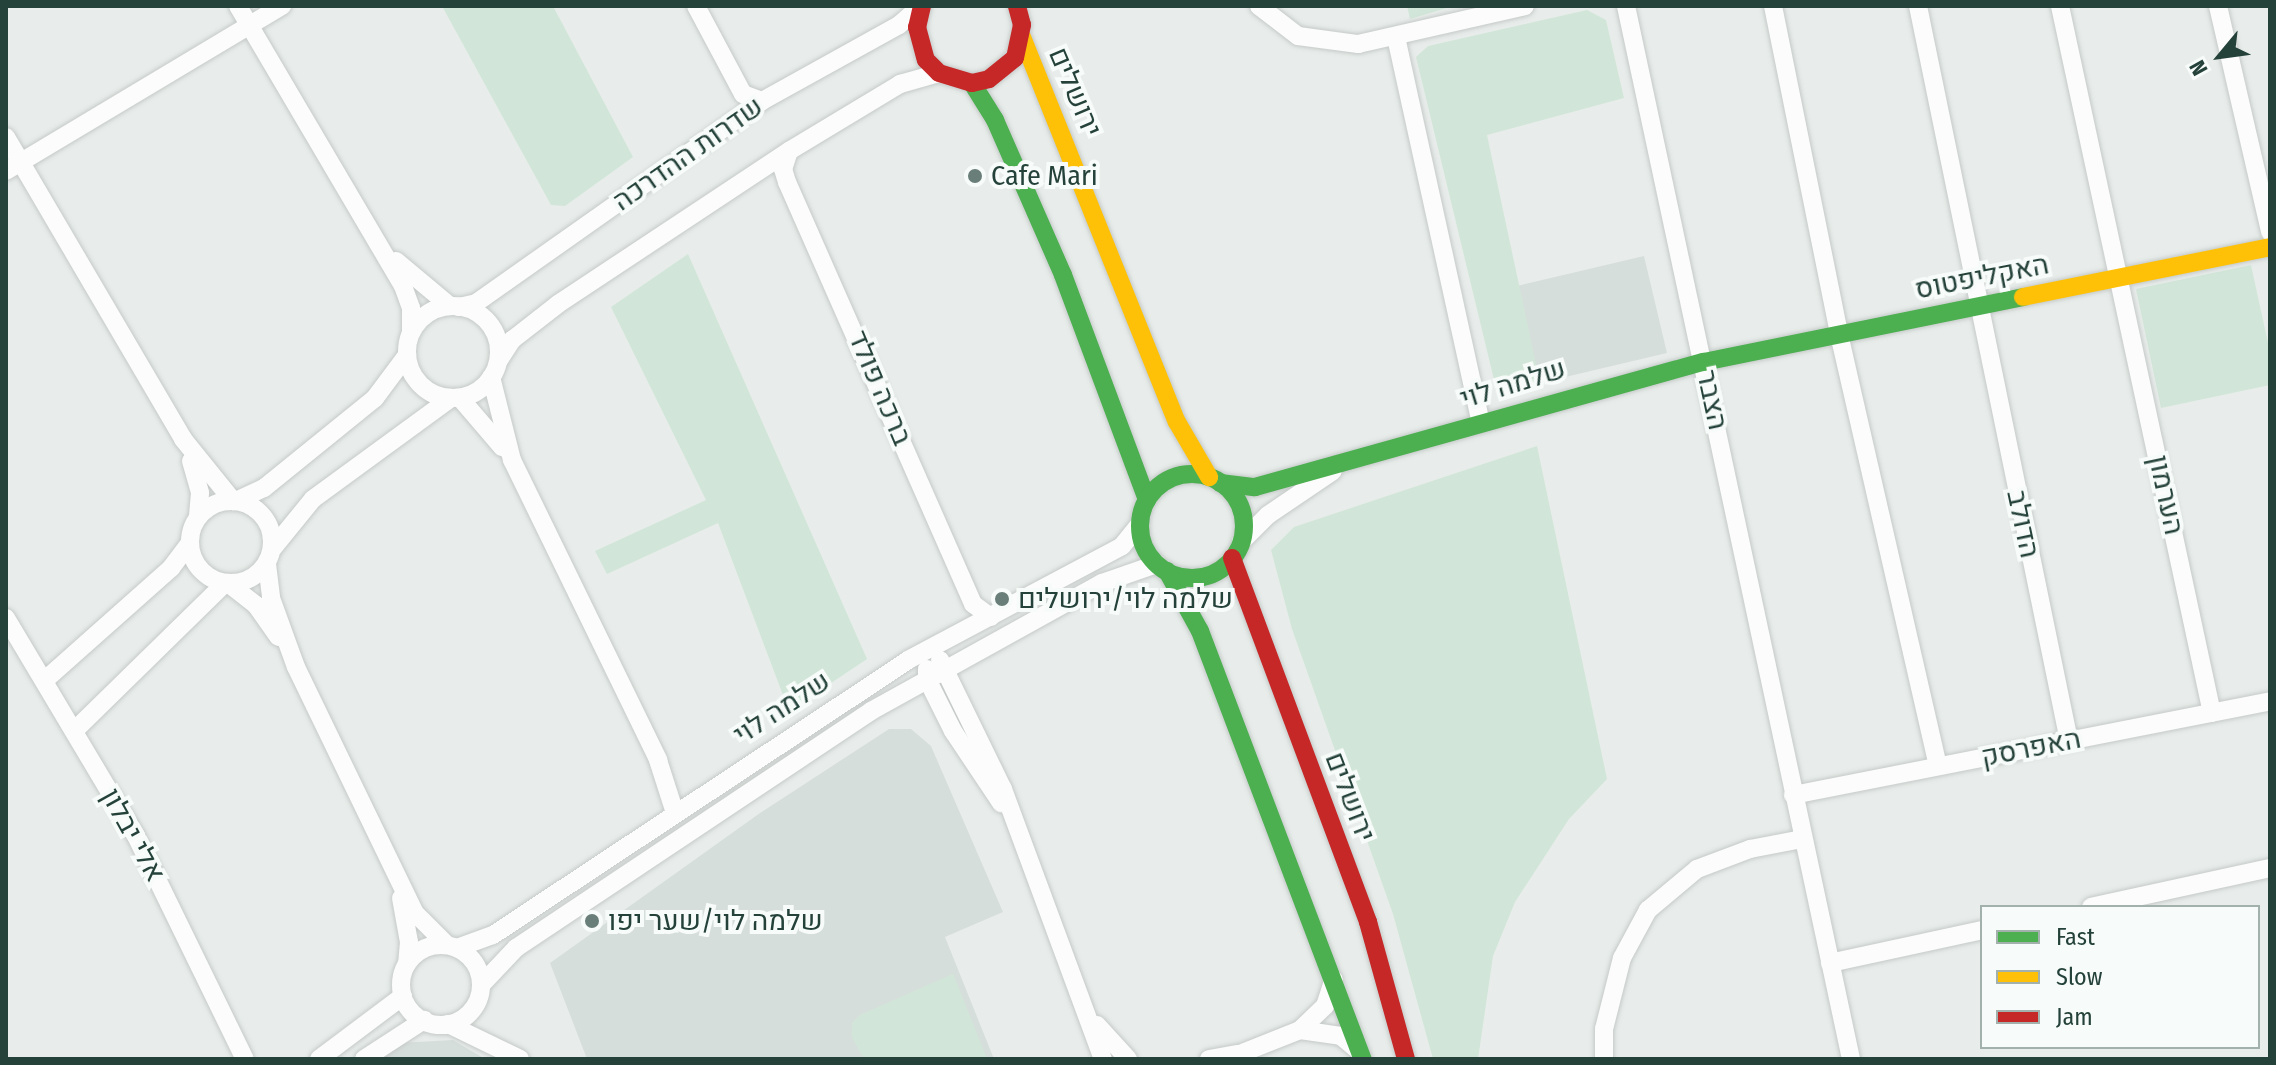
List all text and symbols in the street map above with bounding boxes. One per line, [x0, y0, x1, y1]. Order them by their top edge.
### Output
north arrow [2180, 16, 2260, 96]
street label: ירושלים [1041, 42, 1109, 142]
text: N [2184, 56, 2214, 80]
street label: שדרות ההדרכה [606, 90, 770, 218]
place label: Cafe Mari [991, 159, 1098, 193]
marker: Cafe Mari [966, 167, 984, 185]
street label: האקליפטוס [1912, 248, 2052, 306]
street label: ברכה פולד [841, 326, 919, 450]
street label: שלמה לוי [1456, 352, 1570, 416]
street label: הצבר [1689, 367, 1735, 433]
street label: הערמון [2141, 452, 2191, 538]
street label: הדולב [1999, 487, 2047, 561]
place label: שלמה לוי/ירושלים [1018, 582, 1233, 616]
marker: שלמה לוי/ירושלים [993, 590, 1011, 608]
street label: שלמה לוי [727, 664, 837, 752]
street label: האפרסק [1978, 722, 2084, 774]
street label: ירושלים [1318, 747, 1382, 847]
street label: אלי יבלון [94, 783, 172, 887]
place label: שלמה לוי/שער יפו [608, 904, 823, 938]
legend [1980, 905, 2260, 1049]
marker: שלמה לוי/שער יפו [583, 912, 601, 930]
text: Fast [2056, 923, 2095, 951]
text: Slow [2056, 963, 2102, 991]
text: Jam [2056, 1003, 2093, 1031]

